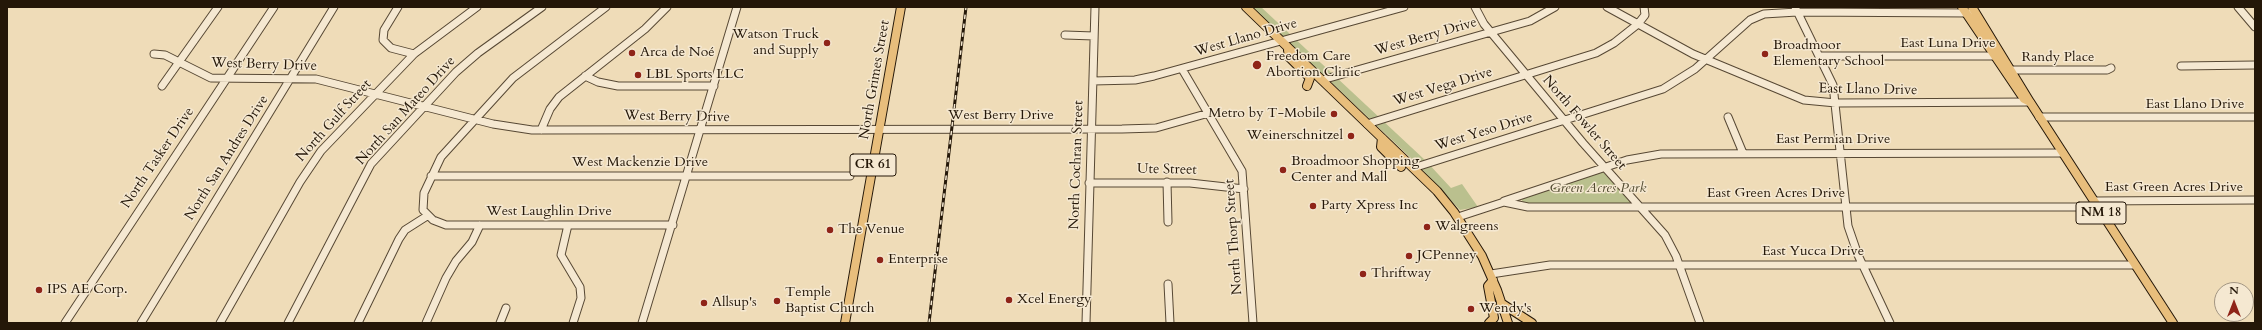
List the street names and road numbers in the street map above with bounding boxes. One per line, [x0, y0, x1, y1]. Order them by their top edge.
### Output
street label: West Berry Drive [1373, 14, 1479, 60]
street label: West Llano Drive [1193, 15, 1299, 61]
street label: North Grimes Street [856, 19, 894, 141]
street label: East Luna Drive [1900, 36, 1996, 52]
street label: Randy Place [2022, 50, 2094, 66]
street label: North San Mateo Drive [353, 53, 459, 169]
street label: West Berry Drive [211, 55, 317, 75]
street label: West Vega Drive [1391, 64, 1495, 110]
street label: North Fowler Street [1538, 72, 1630, 174]
street label: North Gulf Street [293, 77, 375, 165]
street label: East Llano Drive [1818, 81, 1918, 99]
street label: North San Andres Drive [182, 92, 272, 224]
street label: East Llano Drive [2146, 97, 2244, 113]
street label: North Cochran Street [1066, 100, 1088, 230]
street label: North Tasker Drive [118, 104, 198, 212]
street label: West Berry Drive [624, 108, 730, 126]
street label: West Berry Drive [948, 108, 1054, 124]
street label: West Yeso Drive [1433, 109, 1535, 155]
street label: East Permian Drive [1776, 132, 1890, 148]
road number: CR 61 [850, 154, 896, 176]
street label: West Mackenzie Drive [572, 155, 708, 171]
street label: Ute Street [1137, 161, 1197, 179]
street label: North Thorp Street [1222, 179, 1246, 295]
street label: East Green Acres Drive [2105, 180, 2243, 196]
street label: East Green Acres Drive [1707, 186, 1845, 202]
road number: NM 18 [2076, 202, 2126, 224]
street label: West Laughlin Drive [486, 204, 612, 220]
street label: East Yucca Drive [1762, 244, 1864, 260]

